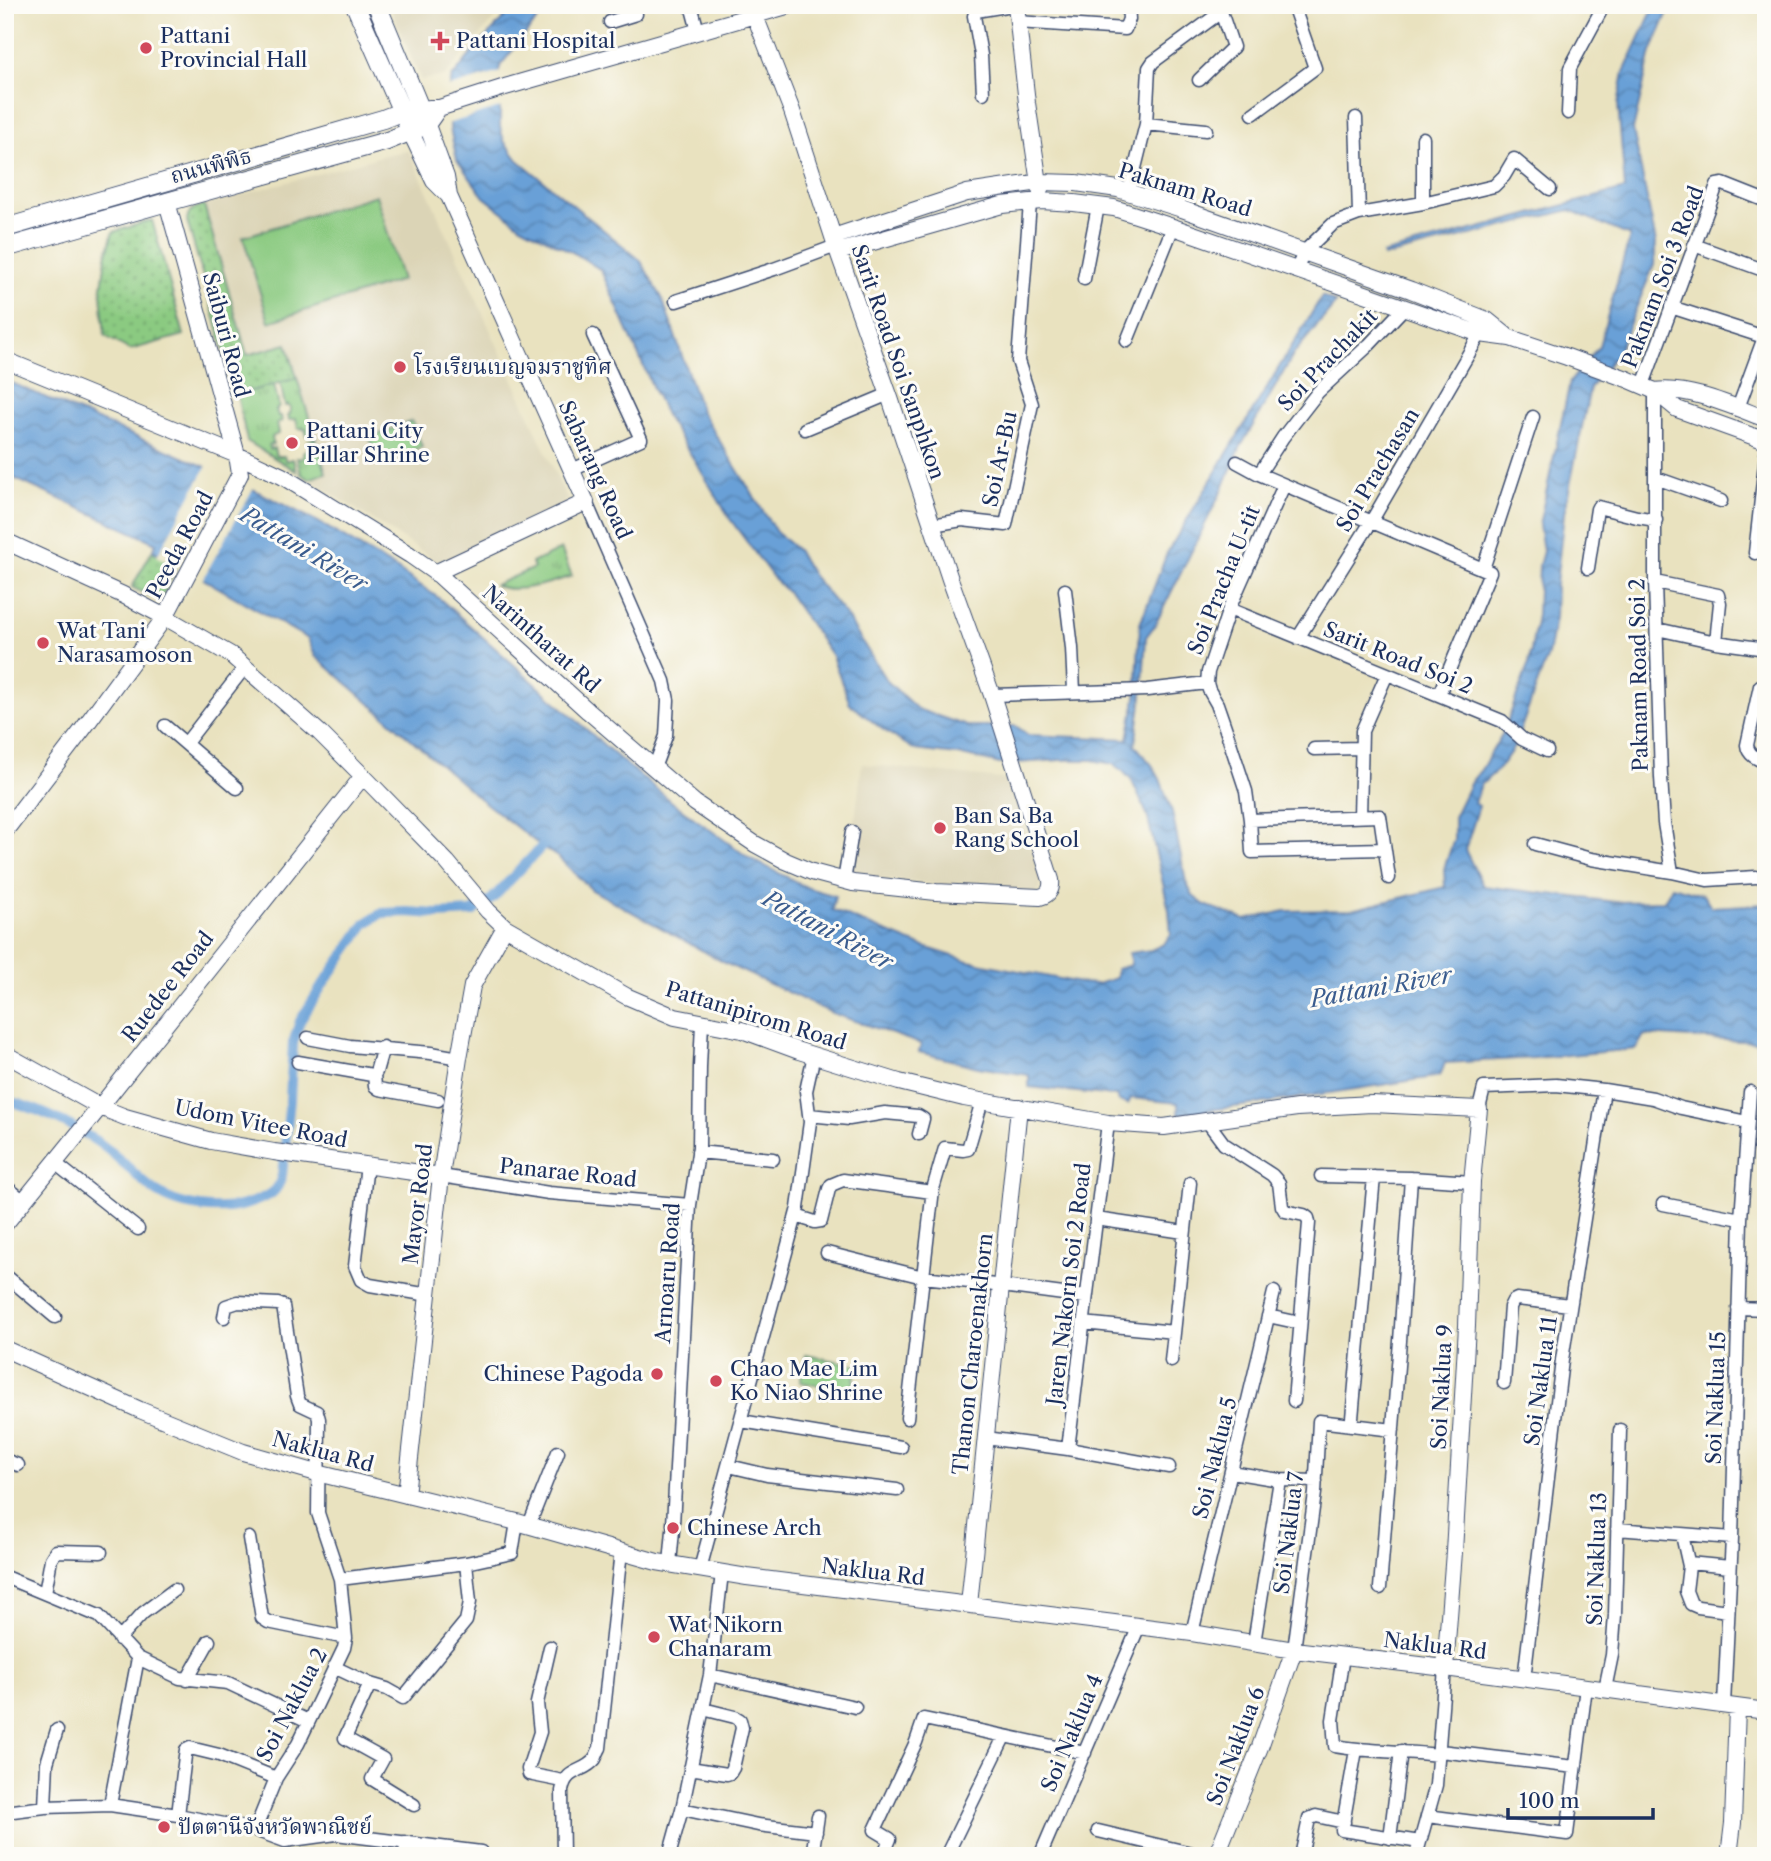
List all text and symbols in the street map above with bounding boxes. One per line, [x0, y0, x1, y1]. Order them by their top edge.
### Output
place label: Pattani Provincial Hall [160, 23, 307, 72]
place label: Pattani Hospital [456, 28, 615, 53]
marker: Pattani Hospital [430, 31, 450, 51]
marker: Pattani Provincial Hall [138, 40, 154, 56]
street label: ถนนพิพิธ [168, 143, 254, 188]
street label: Paknam Road [1115, 157, 1255, 222]
street label: Paknam Soi 3 Road [1616, 182, 1709, 371]
street label: Sarit Road Soi Sanphkon [846, 241, 950, 483]
street label: Saiburi Road [198, 270, 255, 400]
street label: Soi Prachakit [1273, 303, 1383, 416]
place label: โรงเรียนเบญจมราชูทิศ [413, 352, 612, 380]
marker: โรงเรียนเบญจมราชูทิศ [392, 359, 408, 375]
street label: Sabarang Road [554, 397, 637, 543]
street label: Soi Prachasan [1331, 403, 1424, 536]
street label: Soi Ar-Bu [977, 409, 1022, 509]
place label: Pattani City Pillar Shrine [306, 418, 430, 467]
marker: Pattani City Pillar Shrine [284, 435, 300, 451]
street label: Peeda Road [141, 487, 218, 603]
water label: Pattani River [234, 499, 374, 599]
street label: Soi Pracha U-tit [1182, 501, 1265, 658]
street label: Paknam Road Soi 2 [1624, 578, 1653, 772]
street label: Narintharat Rd [478, 580, 605, 698]
street label: Sarit Road Soi 2 [1320, 616, 1477, 699]
place label: Wat Tani Narasamoson [56, 618, 193, 667]
marker: Wat Tani Narasamoson [35, 635, 51, 651]
place label: Ban Sa Ba Rang School [954, 803, 1079, 852]
marker: Ban Sa Ba Rang School [932, 820, 948, 836]
water label: Pattani River [756, 883, 899, 977]
street label: Ruedee Road [117, 926, 219, 1047]
water label: Pattani River [1306, 961, 1455, 1014]
street label: Pattanipirom Road [663, 976, 850, 1055]
street label: Udom Vitee Road [172, 1094, 350, 1153]
street label: Mayor Road [398, 1142, 437, 1266]
street label: Panarae Road [498, 1153, 638, 1192]
street label: Jaren Nakorn Soi 2 Road [1041, 1161, 1096, 1410]
street label: Arnoaru Road [650, 1202, 685, 1345]
street label: Thanon Charoenakhorn [947, 1232, 998, 1476]
street label: Soi Naklua 11 [1519, 1314, 1562, 1447]
street label: Soi Naklua 9 [1426, 1324, 1457, 1450]
street label: Soi Naklua 15 [1701, 1331, 1730, 1465]
place label: Chao Mae Lim Ko Niao Shrine [730, 1356, 883, 1405]
place label: Chinese Pagoda [483, 1361, 644, 1386]
marker: Chinese Pagoda [649, 1366, 665, 1382]
marker: Chao Mae Lim Ko Niao Shrine [708, 1373, 724, 1389]
street label: Soi Naklua 5 [1187, 1394, 1242, 1521]
street label: Naklua Rd [270, 1426, 377, 1477]
street label: Soi Naklua 7 [1269, 1470, 1309, 1596]
street label: Soi Naklua 13 [1582, 1492, 1611, 1626]
place label: Chinese Arch [687, 1515, 822, 1540]
marker: Chinese Arch [665, 1520, 681, 1536]
street label: Naklua Rd [820, 1553, 926, 1590]
place label: Wat Nikorn Chanaram [667, 1612, 783, 1661]
street label: Naklua Rd [1382, 1627, 1488, 1664]
marker: Wat Nikorn Chanaram [646, 1629, 662, 1645]
street label: Soi Naklua 2 [251, 1644, 332, 1766]
street label: Soi Naklua 4 [1036, 1670, 1108, 1795]
street label: Soi Naklua 6 [1201, 1683, 1270, 1809]
scale bar [1508, 1777, 1654, 1821]
text: 100 m [1519, 1788, 1580, 1813]
place label: ปัตตานีจังหวัดพาณิชย์ [178, 1814, 372, 1839]
marker: ปัตตานีจังหวัดพาณิชย์ [156, 1819, 172, 1835]

